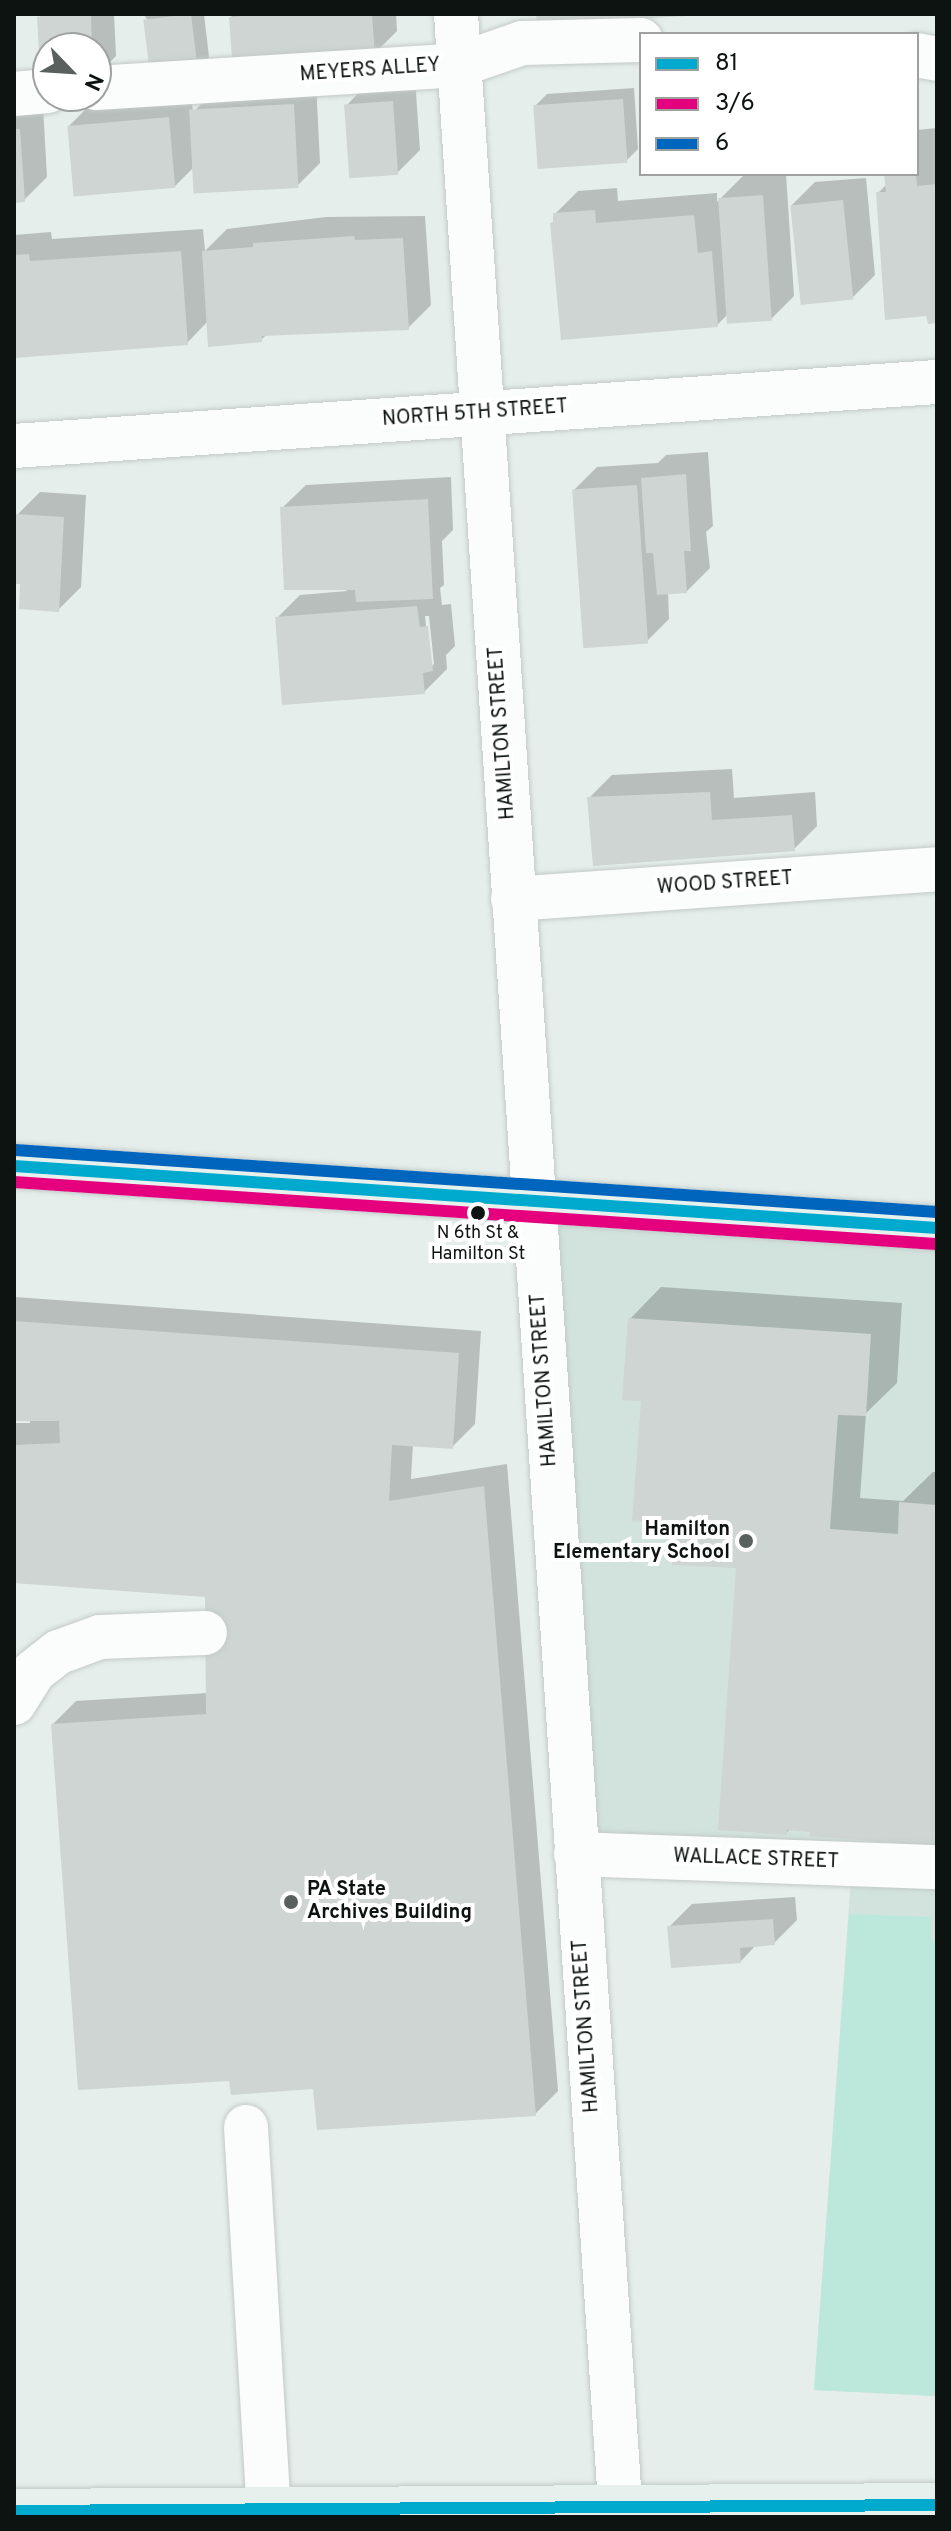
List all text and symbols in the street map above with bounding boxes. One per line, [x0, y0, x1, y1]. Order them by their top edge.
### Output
north arrow [32, 32, 112, 112]
legend [639, 32, 919, 176]
text: 81 [715, 49, 739, 79]
street label: MEYERS ALLEY [299, 54, 441, 88]
text: N [77, 69, 108, 94]
text: 3/6 [715, 89, 755, 119]
text: 6 [715, 129, 729, 159]
street label: NORTH 5TH STREET [381, 396, 569, 432]
street label: HAMILTON STREET [485, 645, 521, 821]
street label: WOOD STREET [656, 867, 794, 901]
marker: N 6th St & Hamilton St [470, 1205, 486, 1221]
place label: N 6th St & Hamilton St [431, 1224, 525, 1266]
street label: HAMILTON STREET [527, 1292, 563, 1468]
place label: Hamilton Elementary School [553, 1518, 730, 1565]
marker: Hamilton Elementary School [737, 1532, 755, 1550]
street label: WALLACE STREET [673, 1845, 839, 1875]
place label: PA State Archives Building [307, 1878, 472, 1925]
marker: PA State Archives Building [282, 1893, 300, 1911]
street label: HAMILTON STREET [569, 1938, 605, 2114]

